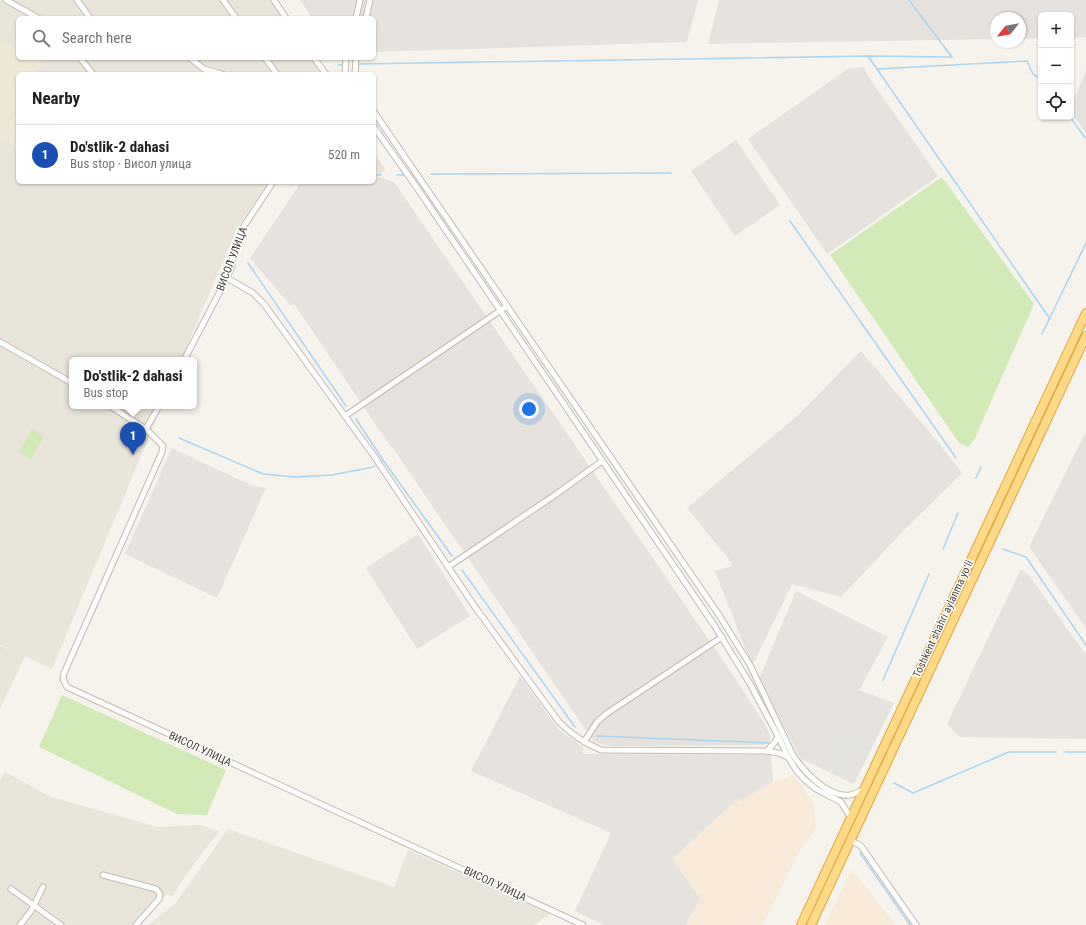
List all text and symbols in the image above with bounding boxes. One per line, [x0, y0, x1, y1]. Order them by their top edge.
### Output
north arrow [990, 12, 1026, 48]
map controls [1038, 12, 1074, 120]
button: + [1038, 12, 1074, 48]
search box [16, 16, 376, 60]
icon: search [30, 27, 52, 49]
text: Search here [62, 29, 132, 47]
button: − [1038, 48, 1074, 84]
button: locate [1038, 84, 1074, 120]
text: Nearby [32, 88, 80, 108]
text: Do'stlik-2 dahasi [70, 138, 169, 156]
text: 1 [42, 147, 48, 162]
text: 520 m [328, 147, 360, 162]
text: Bus stop · Висол улица [70, 156, 191, 171]
street label: ВИСОЛ УЛИЦА [214, 225, 250, 293]
popup [69, 357, 197, 409]
text: Do'stlik-2 dahasi [83, 367, 183, 385]
text: Bus stop [83, 385, 128, 400]
your location [519, 399, 539, 419]
pin: 1 [120, 422, 146, 455]
street label: Toshkent shahri aylanma yoʻli [910, 558, 976, 680]
street label: ВИСОЛ УЛИЦА [167, 729, 234, 769]
street label: ВИСОЛ УЛИЦА [462, 864, 529, 904]

